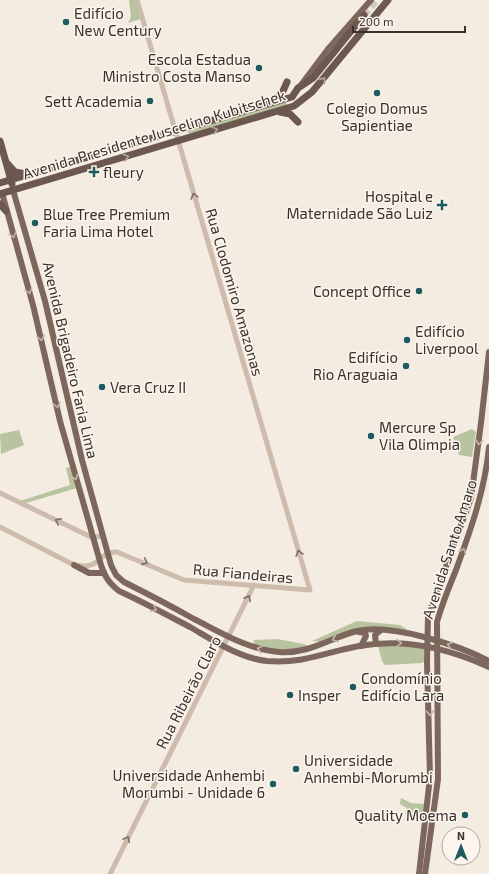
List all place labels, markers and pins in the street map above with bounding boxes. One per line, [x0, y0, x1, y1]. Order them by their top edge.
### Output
place label: Edifício New Century [74, 4, 162, 39]
marker: Edifício New Century [61, 17, 71, 27]
place label: Escola Estadua Ministro Costa Manso [102, 50, 251, 85]
marker: Escola Estadua Ministro Costa Manso [254, 63, 264, 73]
marker: Colegio Domus Sapientiae [372, 88, 382, 98]
place label: Sett Academia [44, 92, 142, 110]
marker: Sett Academia [145, 96, 155, 106]
place label: Colegio Domus Sapientiae [326, 99, 428, 134]
place label: fleury [103, 163, 144, 181]
marker: fleury [88, 166, 100, 178]
place label: Hospital e Maternidade São Luiz [286, 187, 433, 222]
marker: Hospital e Maternidade São Luiz [436, 199, 448, 211]
place label: Blue Tree Premium Faria Lima Hotel [43, 205, 170, 240]
marker: Blue Tree Premium Faria Lima Hotel [30, 218, 40, 228]
place label: Concept Office [313, 282, 411, 300]
marker: Concept Office [414, 286, 424, 296]
place label: Edifício Liverpool [415, 322, 479, 357]
marker: Edifício Liverpool [402, 335, 412, 345]
place label: Edifício Rio Araguaia [313, 348, 398, 383]
marker: Edifício Rio Araguaia [401, 361, 411, 371]
place label: Vera Cruz II [110, 378, 186, 396]
marker: Vera Cruz II [97, 382, 107, 392]
place label: Mercure Sp Vila Olimpia [379, 418, 460, 453]
marker: Mercure Sp Vila Olimpia [366, 431, 376, 441]
place label: Condomínio Edifício Lara [361, 669, 444, 704]
marker: Condomínio Edifício Lara [348, 682, 358, 692]
place label: Insper [298, 686, 341, 704]
marker: Insper [285, 690, 295, 700]
place label: Universidade Anhembi-Morumbi [304, 751, 433, 786]
marker: Universidade Anhembi-Morumbi [291, 764, 301, 774]
place label: Universidade Anhembi Morumbi - Unidade 6 [113, 766, 265, 801]
marker: Universidade Anhembi Morumbi - Unidade 6 [268, 779, 278, 789]
place label: Quality Moema [354, 806, 457, 825]
marker: Quality Moema [460, 810, 470, 820]

